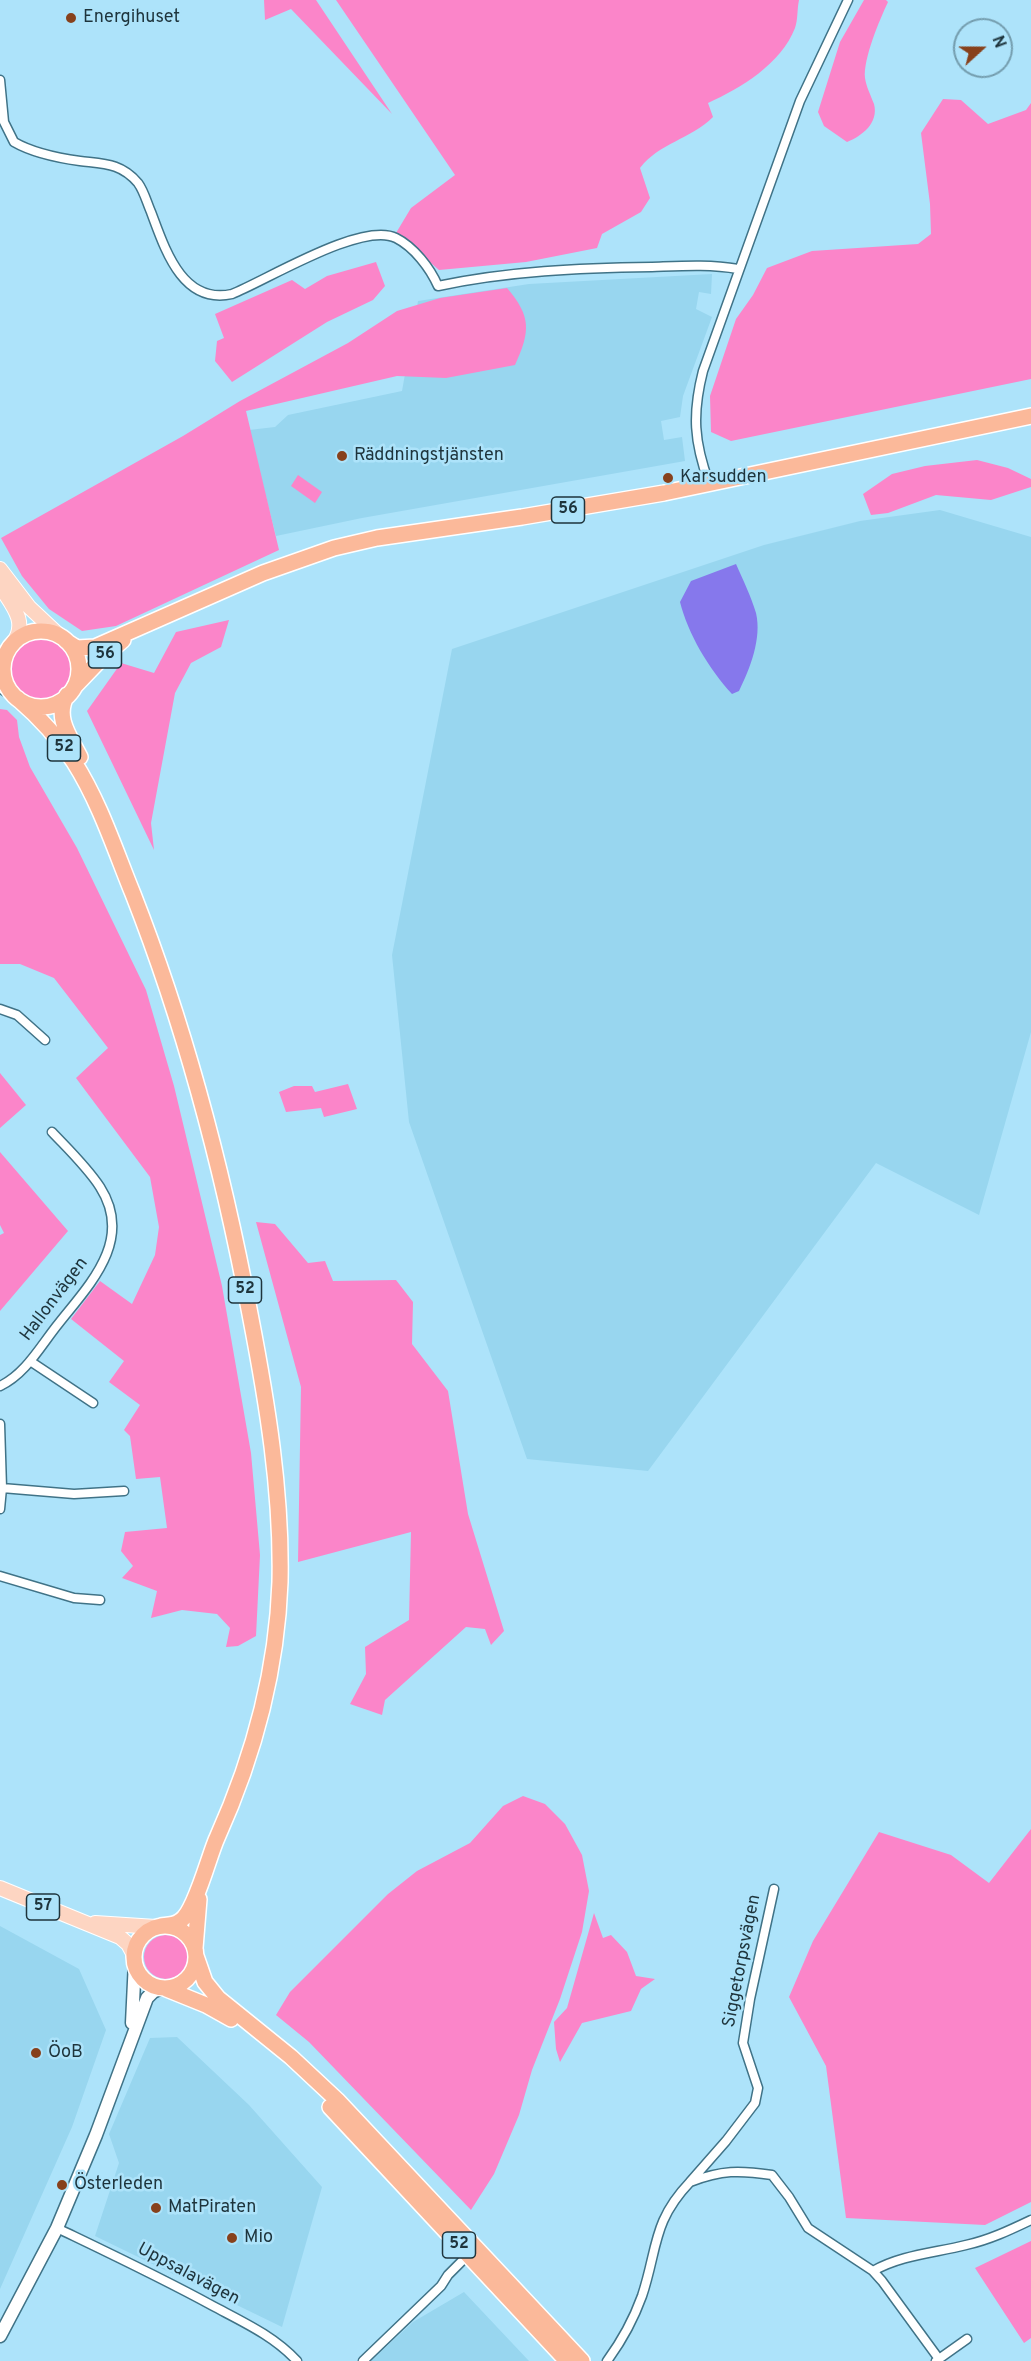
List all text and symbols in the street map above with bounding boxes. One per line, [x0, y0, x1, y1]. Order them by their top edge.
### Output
place label: Energihuset [83, 7, 180, 29]
marker: Energihuset [64, 11, 78, 25]
north arrow [953, 18, 1013, 78]
text: N [987, 33, 1009, 51]
place label: Räddningstjänsten [354, 445, 504, 467]
marker: Räddningstjänsten [335, 449, 349, 463]
place label: Karsudden [680, 467, 767, 489]
marker: Karsudden [661, 471, 675, 485]
road number: 56 [552, 497, 584, 523]
road number: 56 [88, 642, 122, 668]
road number: 52 [48, 735, 80, 761]
street label: Hallonvägen [16, 1254, 94, 1346]
road number: 52 [228, 1277, 262, 1303]
street label: Siggetorpsvägen [720, 1893, 766, 2029]
road number: 57 [26, 1894, 60, 1920]
place label: ÖoB [48, 2042, 83, 2064]
marker: ÖoB [29, 2046, 43, 2060]
place label: Österleden [74, 2174, 163, 2196]
marker: Österleden [55, 2178, 69, 2192]
place label: MatPiraten [168, 2197, 256, 2219]
marker: MatPiraten [149, 2201, 163, 2215]
place label: Mio [244, 2227, 273, 2249]
marker: Mio [225, 2231, 239, 2245]
road number: 52 [442, 2232, 476, 2258]
street label: Uppsalavägen [133, 2239, 243, 2311]

